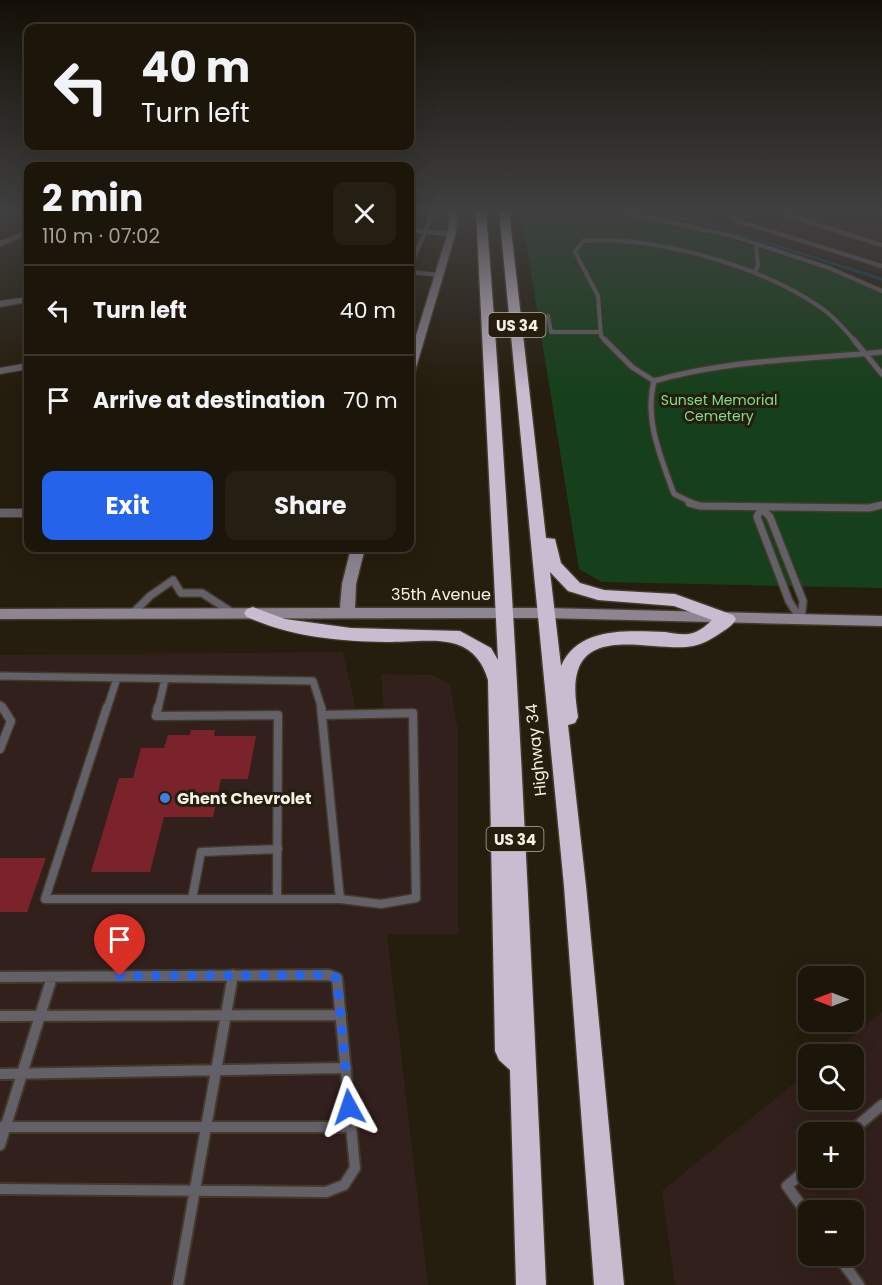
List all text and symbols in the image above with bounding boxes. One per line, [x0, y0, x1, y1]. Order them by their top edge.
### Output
text: 40 m [141, 38, 250, 97]
icon: left [42, 48, 120, 126]
text: Turn left [141, 94, 250, 131]
text: 2 min [42, 173, 143, 224]
button: close [333, 182, 396, 245]
text: 110 m · 07:02 [42, 222, 160, 250]
icon: left [42, 294, 75, 327]
text: Turn left [93, 295, 187, 326]
text: 40 m [340, 295, 396, 326]
road number: US 34 [488, 313, 546, 337]
icon: arrive [42, 384, 75, 417]
text: Arrive at destination [93, 385, 325, 416]
text: 70 m [343, 385, 398, 416]
park label: Sunset Memorial Cemetery [661, 390, 777, 426]
button: Exit [42, 471, 213, 540]
button: Share [225, 471, 396, 540]
street label: 35th Avenue [391, 583, 491, 606]
street label: Highway 34 [520, 703, 552, 797]
place label: Ghent Chevrolet [177, 787, 311, 810]
marker: Ghent Chevrolet [158, 791, 172, 805]
road number: US 34 [486, 827, 544, 851]
pin [94, 914, 145, 976]
icon: arrive [103, 923, 136, 956]
north arrow [798, 966, 864, 1032]
map controls [798, 966, 864, 1266]
button: search [798, 1044, 864, 1110]
position arrow [317, 1075, 381, 1139]
button: + [798, 1122, 864, 1188]
button: − [798, 1200, 864, 1266]

